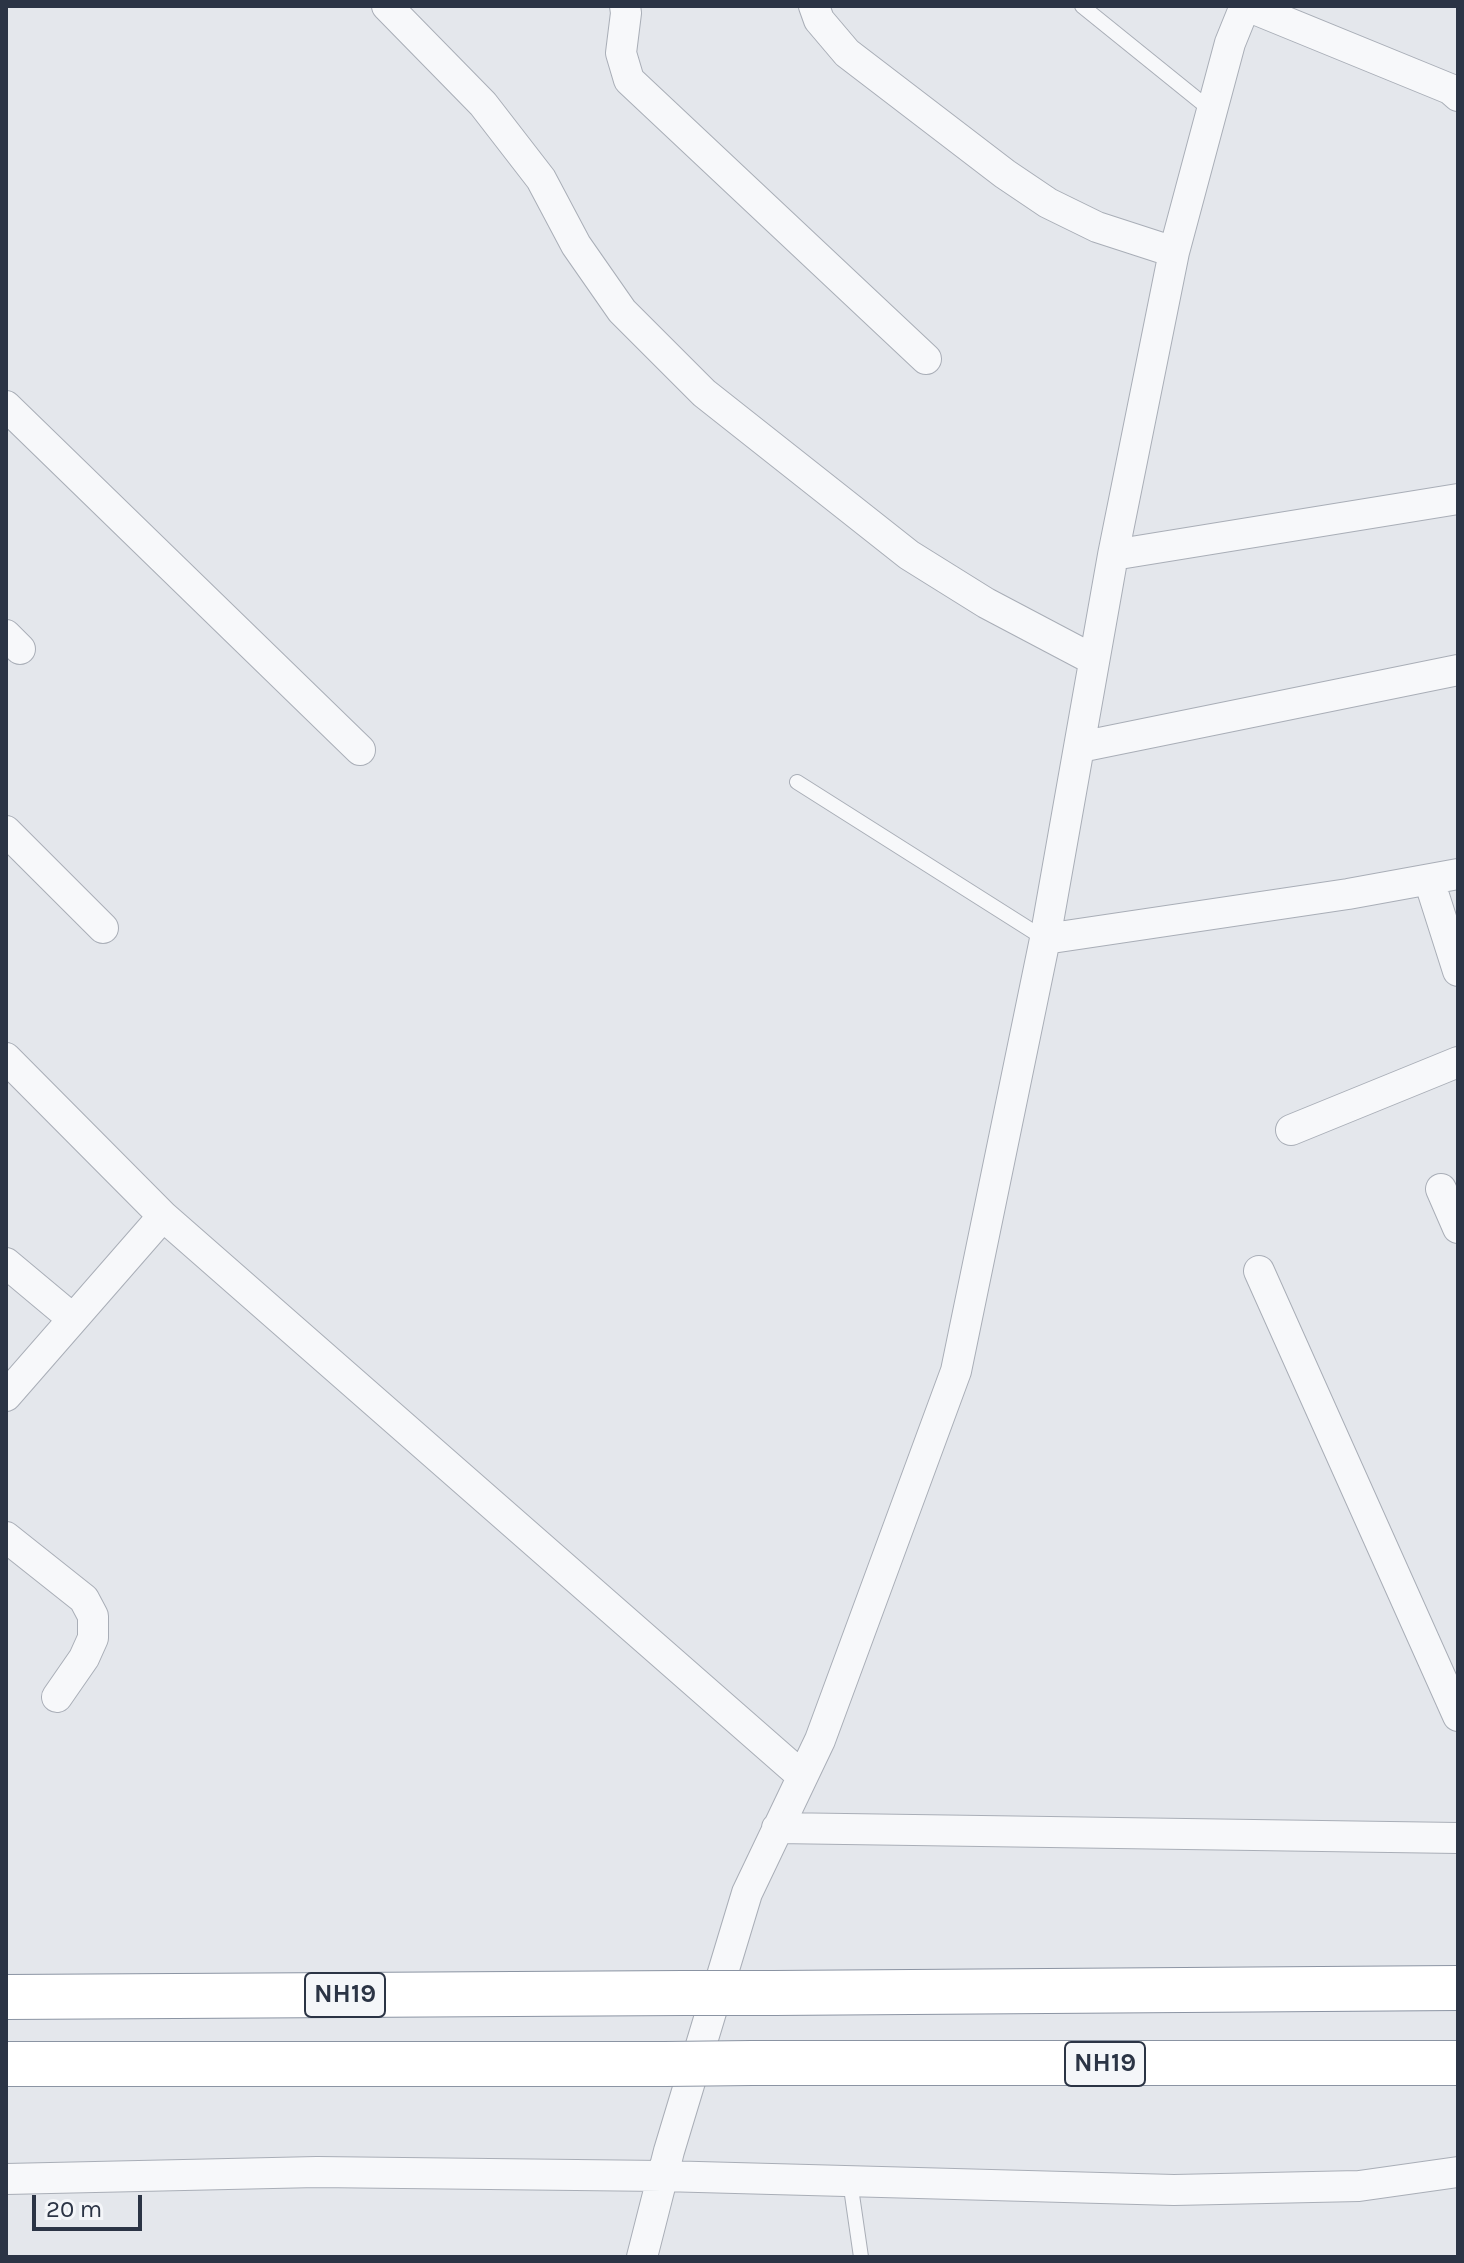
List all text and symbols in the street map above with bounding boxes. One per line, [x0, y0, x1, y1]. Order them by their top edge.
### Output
road number: NH19 [305, 1973, 385, 2017]
road number: NH19 [1065, 2042, 1145, 2086]
scale bar [36, 2179, 146, 2229]
text: 20 m [46, 2195, 102, 2223]

